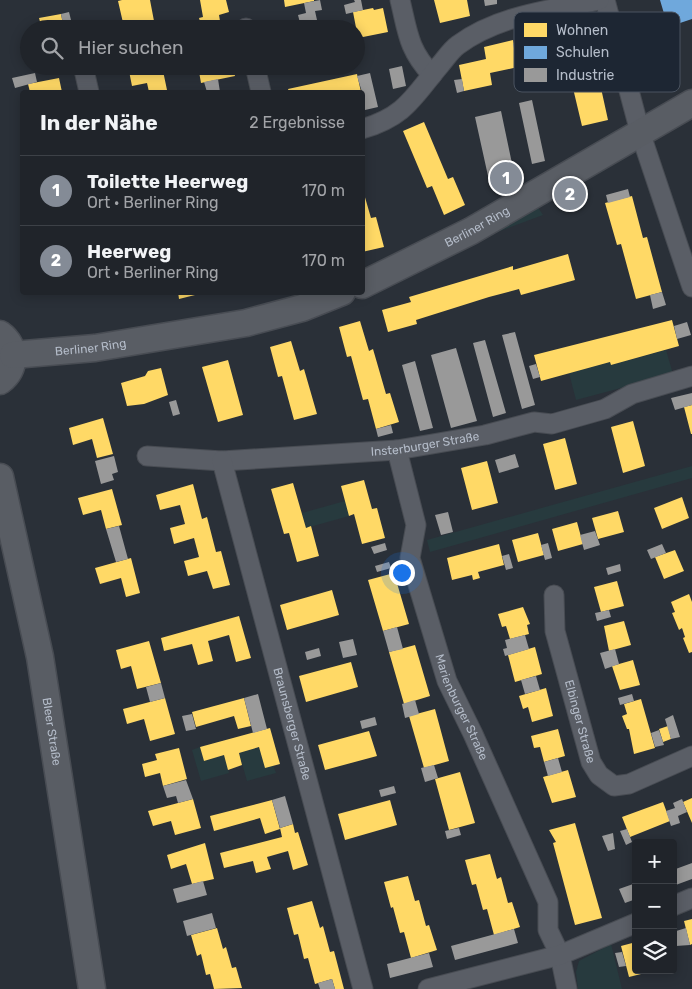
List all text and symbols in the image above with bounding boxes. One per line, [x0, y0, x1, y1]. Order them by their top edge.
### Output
legend [514, 12, 680, 92]
search box [20, 20, 365, 75]
text: Wohnen [556, 22, 608, 39]
icon: search [38, 34, 66, 62]
text: Hier suchen [78, 36, 184, 59]
text: Schulen [556, 44, 609, 61]
text: Industrie [556, 67, 614, 84]
text: In der Nähe [40, 110, 158, 135]
text: 2 Ergebnisse [249, 113, 345, 132]
pin: 1 [490, 159, 522, 197]
text: Toilette Heerweg [87, 170, 248, 193]
pin: 2 [554, 175, 586, 213]
text: 1 [52, 181, 60, 200]
text: 170 m [302, 181, 345, 200]
text: Ort · Berliner Ring [87, 193, 219, 212]
street label: Berliner Ring [442, 203, 512, 250]
text: Heerweg [87, 240, 171, 263]
text: 2 [51, 251, 61, 270]
text: 170 m [302, 251, 345, 270]
text: Ort · Berliner Ring [87, 263, 219, 282]
street label: Berliner Ring [54, 336, 127, 358]
street label: Insterburger Straße [370, 429, 481, 459]
your location [389, 560, 415, 586]
street label: Marienburger Straße [432, 652, 491, 763]
street label: Braunsberger Straße [270, 666, 314, 782]
street label: Elbinger Straße [562, 678, 598, 765]
street label: Bleer Straße [39, 697, 64, 767]
map controls [632, 839, 677, 974]
button: + [632, 839, 677, 884]
button: − [632, 884, 677, 929]
button: layers [632, 929, 677, 974]

